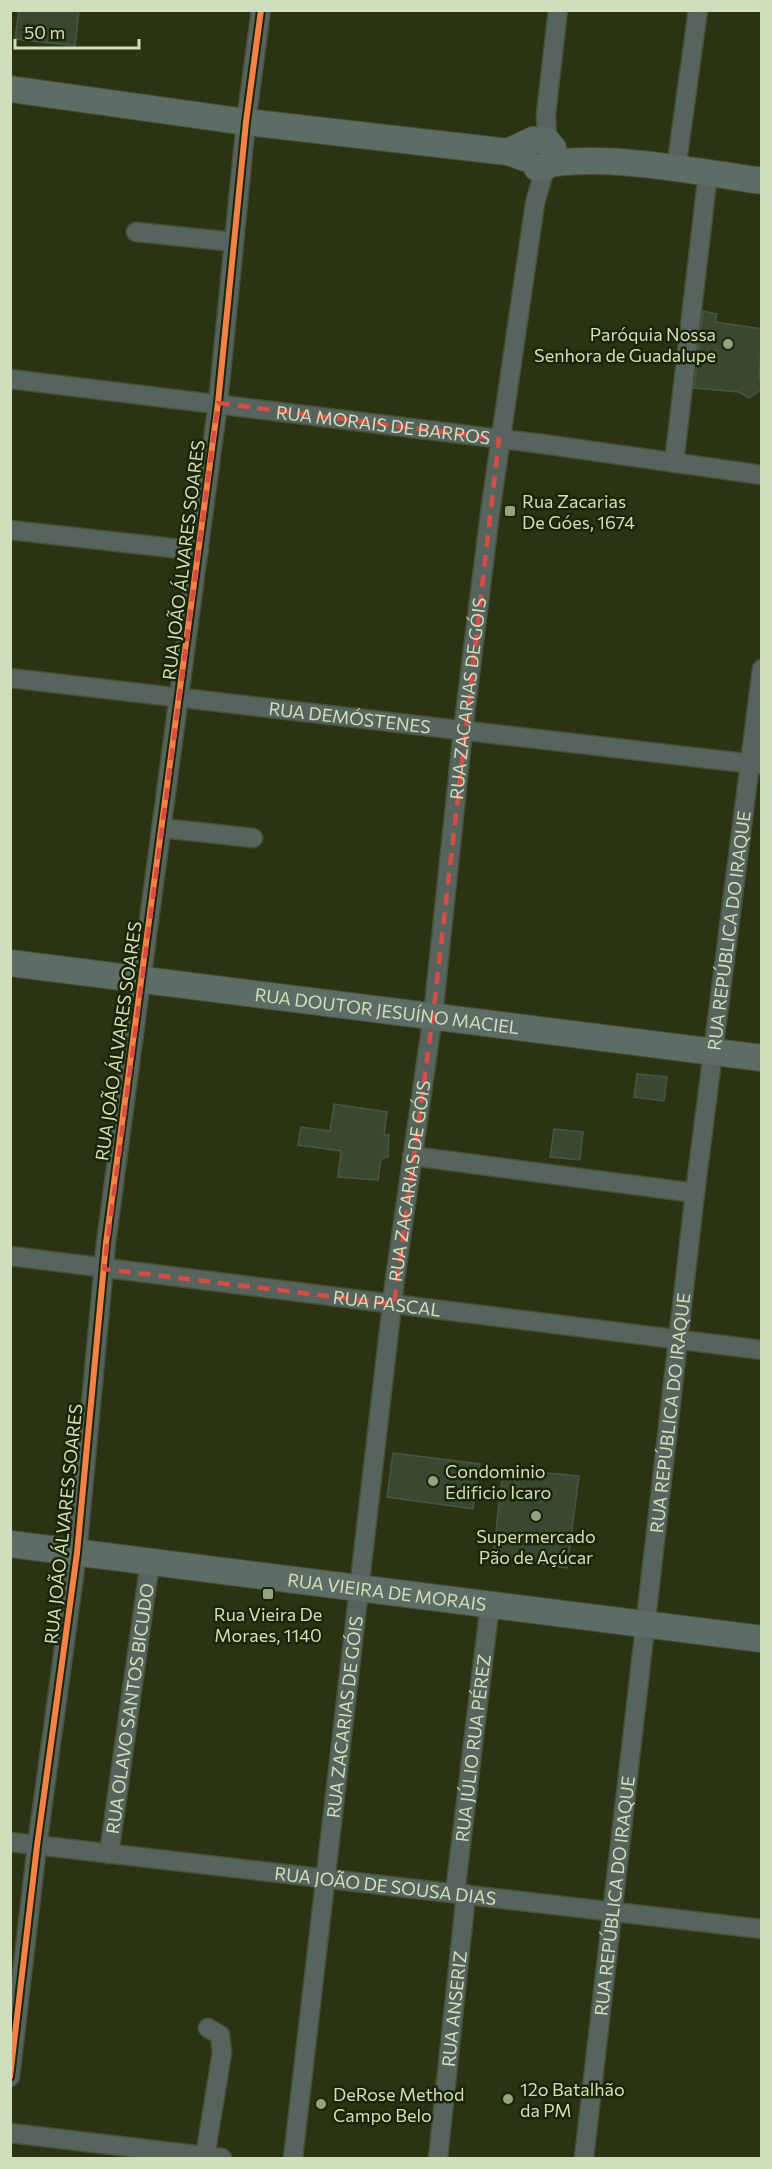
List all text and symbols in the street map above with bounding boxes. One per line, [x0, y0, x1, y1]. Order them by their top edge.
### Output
scale bar [15, 12, 140, 50]
text: 50 m [24, 21, 65, 43]
place label: Paróquia Nossa Senhora de Guadalupe [534, 323, 716, 366]
marker: Paróquia Nossa Senhora de Guadalupe [721, 337, 735, 351]
street label: RUA MORAIS DE BARROS [275, 401, 492, 449]
street label: RUA JOÃO ÁLVARES SOARES [157, 439, 209, 681]
place label: Rua Zacarias De Góes, 1674 [522, 490, 635, 533]
marker: Rua Zacarias De Góes, 1674 [503, 504, 517, 518]
street label: RUA ZACARIAS DE GÓIS [445, 596, 490, 801]
street label: RUA DEMÓSTENES [267, 697, 432, 738]
street label: RUA REPÚBLICA DO IRAQUE [702, 809, 755, 1052]
street label: RUA JOÃO ÁLVARES SOARES [90, 920, 146, 1162]
street label: RUA DOUTOR JESUÍNO MACIEL [253, 983, 521, 1038]
street label: RUA ZACARIAS DE GÓIS [384, 1079, 434, 1283]
street label: RUA PASCAL [332, 1285, 442, 1321]
street label: RUA REPÚBLICA DO IRAQUE [645, 1292, 694, 1534]
street label: RUA JOÃO ÁLVARES SOARES [39, 1403, 87, 1645]
place label: Condominio Edificio Icaro [445, 1460, 551, 1503]
marker: Condominio Edificio Icaro [426, 1474, 440, 1488]
marker: Supermercado Pão de Açúcar [529, 1509, 543, 1523]
place label: Supermercado Pão de Açúcar [476, 1525, 596, 1568]
street label: RUA VIEIRA DE MORAIS [286, 1568, 488, 1615]
street label: RUA OLAVO SANTOS BICUDO [101, 1582, 158, 1835]
marker: Rua Vieira De Moraes, 1140 [261, 1587, 275, 1601]
place label: Rua Vieira De Moraes, 1140 [214, 1603, 322, 1646]
street label: RUA ZACARIAS DE GÓIS [322, 1615, 367, 1819]
street label: RUA JÚLIO RUA PÉREZ [450, 1653, 495, 1843]
street label: RUA REPÚBLICA DO IRAQUE [589, 1774, 639, 2017]
street label: RUA JOÃO DE SOUSA DIAS [273, 1862, 498, 1909]
street label: RUA ANSERIZ [437, 1950, 471, 2068]
place label: 12o Batalhão da PM [520, 2078, 625, 2121]
place label: DeRose Method Campo Belo [333, 2083, 464, 2126]
marker: 12o Batalhão da PM [501, 2092, 515, 2106]
marker: DeRose Method Campo Belo [314, 2097, 328, 2111]

